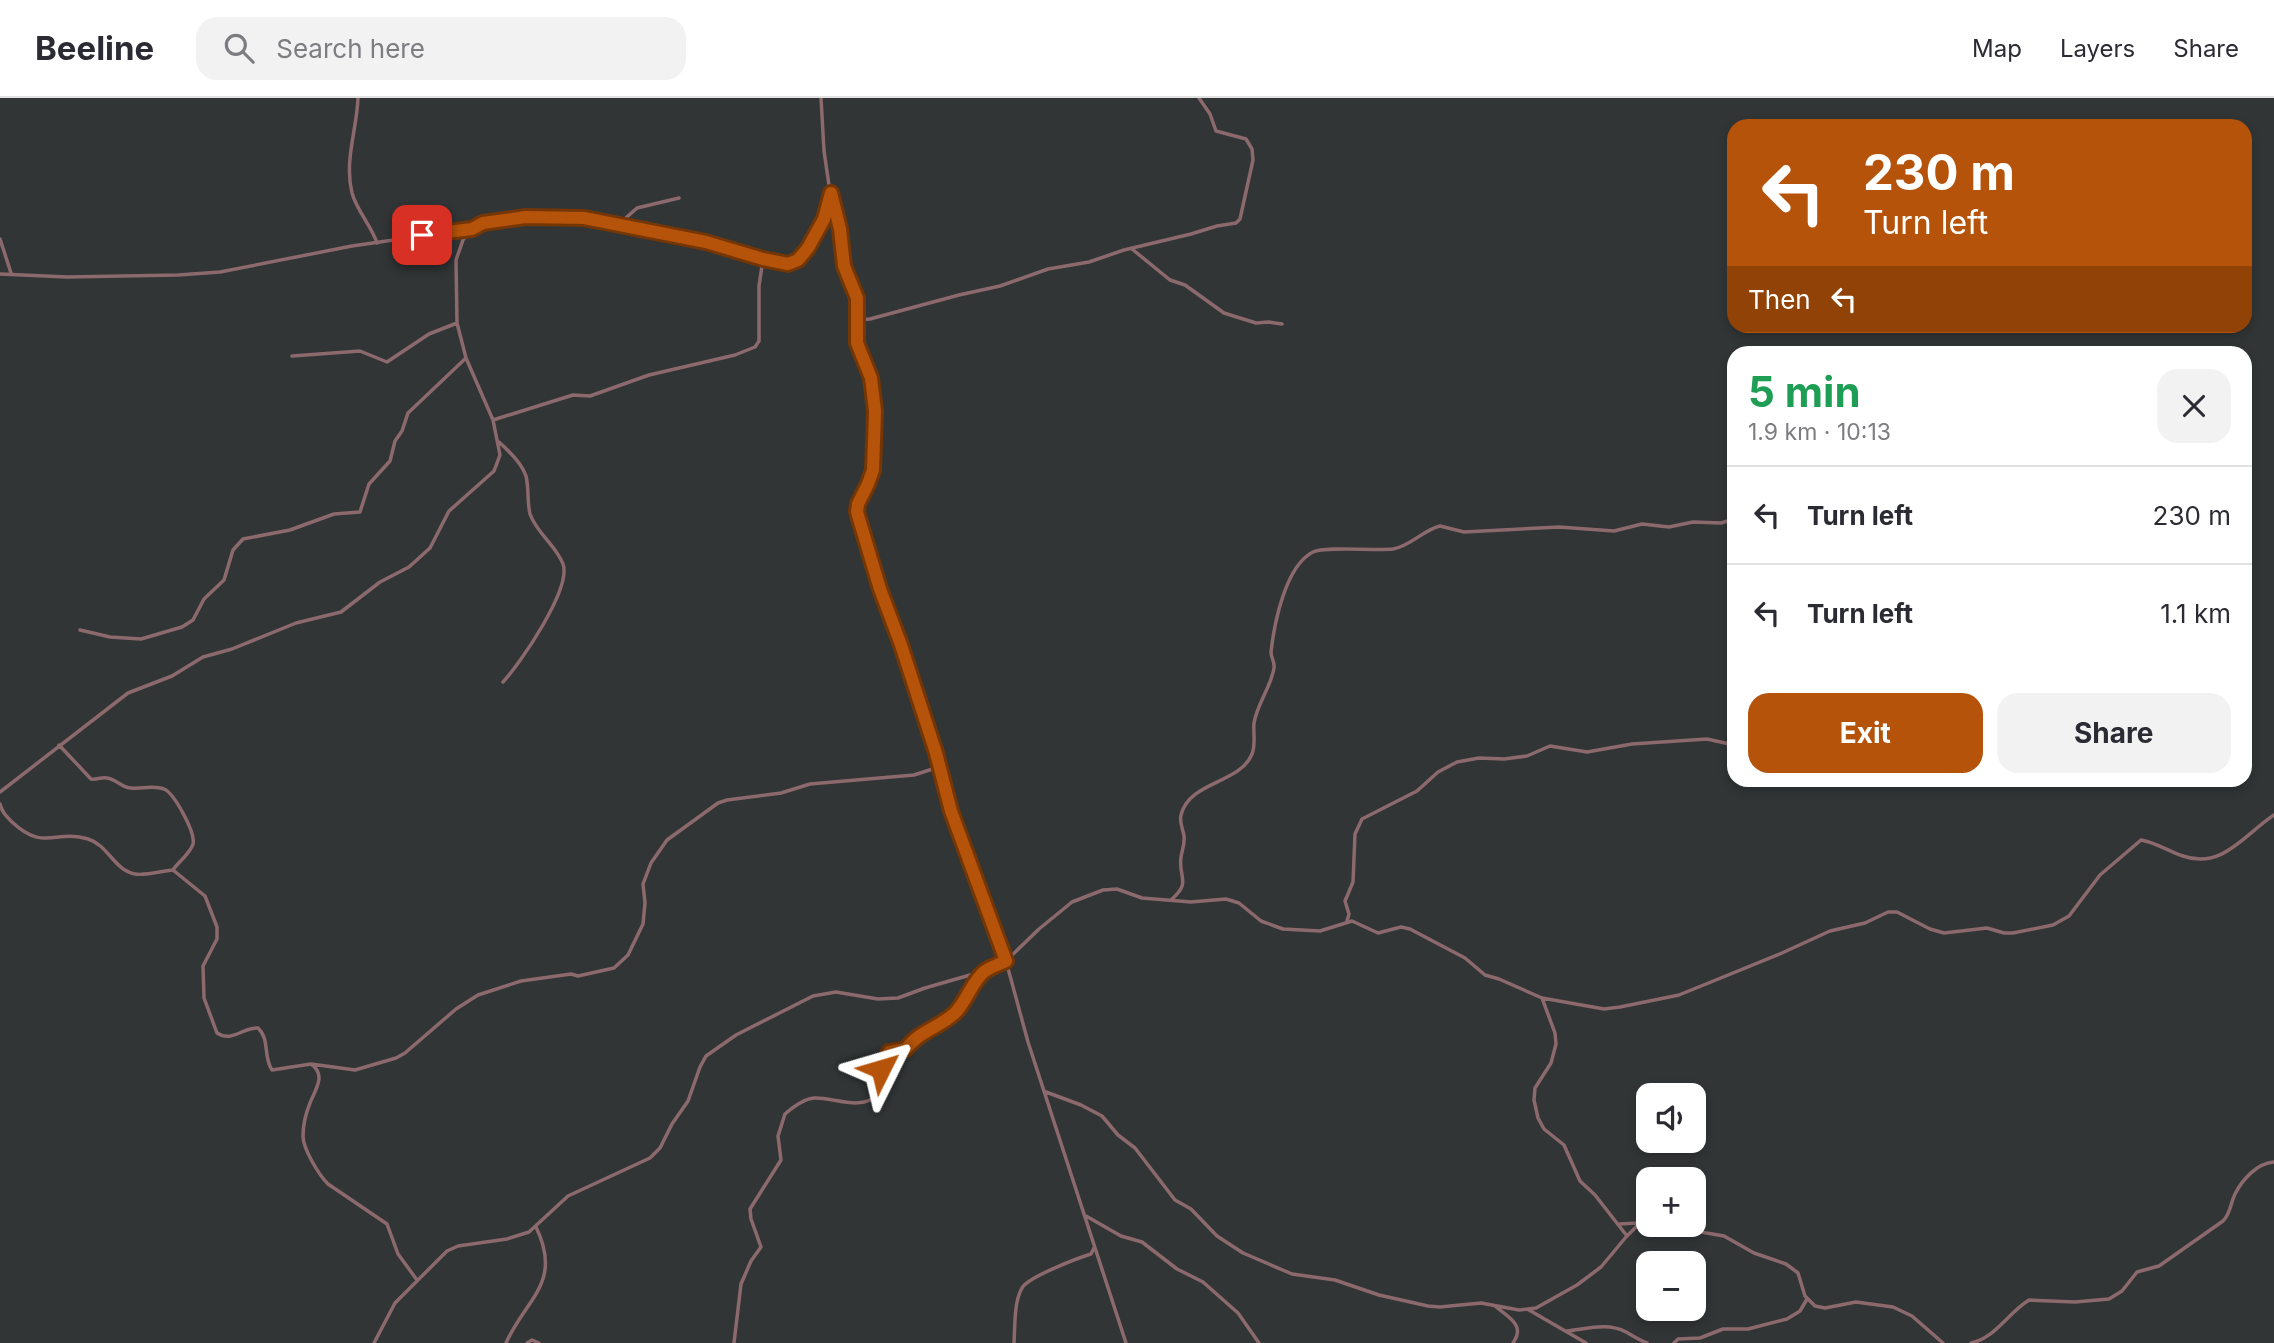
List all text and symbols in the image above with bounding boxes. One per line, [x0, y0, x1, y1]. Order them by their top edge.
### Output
search box [196, 17, 686, 80]
text: Beeline [35, 28, 154, 68]
icon: search [220, 29, 258, 67]
text: Search here [276, 33, 425, 64]
text: Map [1972, 34, 2022, 63]
text: Layers [2060, 34, 2135, 63]
text: Share [2173, 34, 2239, 63]
text: 230 m [1863, 143, 2015, 202]
icon: left [1748, 147, 1839, 238]
text: Turn left [1863, 203, 1988, 242]
pin [392, 205, 452, 265]
icon: arrive [403, 216, 441, 254]
icon: left [1825, 280, 1863, 318]
text: Then [1748, 284, 1811, 315]
text: 5 min [1748, 366, 1861, 417]
button: close [2157, 369, 2231, 443]
text: 1.9 km · 10:13 [1748, 418, 1891, 446]
icon: left [1748, 496, 1786, 534]
text: Turn left [1807, 500, 1913, 531]
text: 230 m [2153, 500, 2231, 531]
icon: left [1748, 594, 1786, 632]
text: Turn left [1807, 598, 1913, 629]
text: 1.1 km [2160, 598, 2231, 629]
button: Exit [1748, 693, 1983, 773]
button: Share [1997, 693, 2231, 773]
position arrow [844, 1032, 918, 1106]
map controls [1636, 1083, 1706, 1321]
button: sound [1636, 1083, 1706, 1153]
button: + [1636, 1167, 1706, 1237]
button: − [1636, 1251, 1706, 1321]

